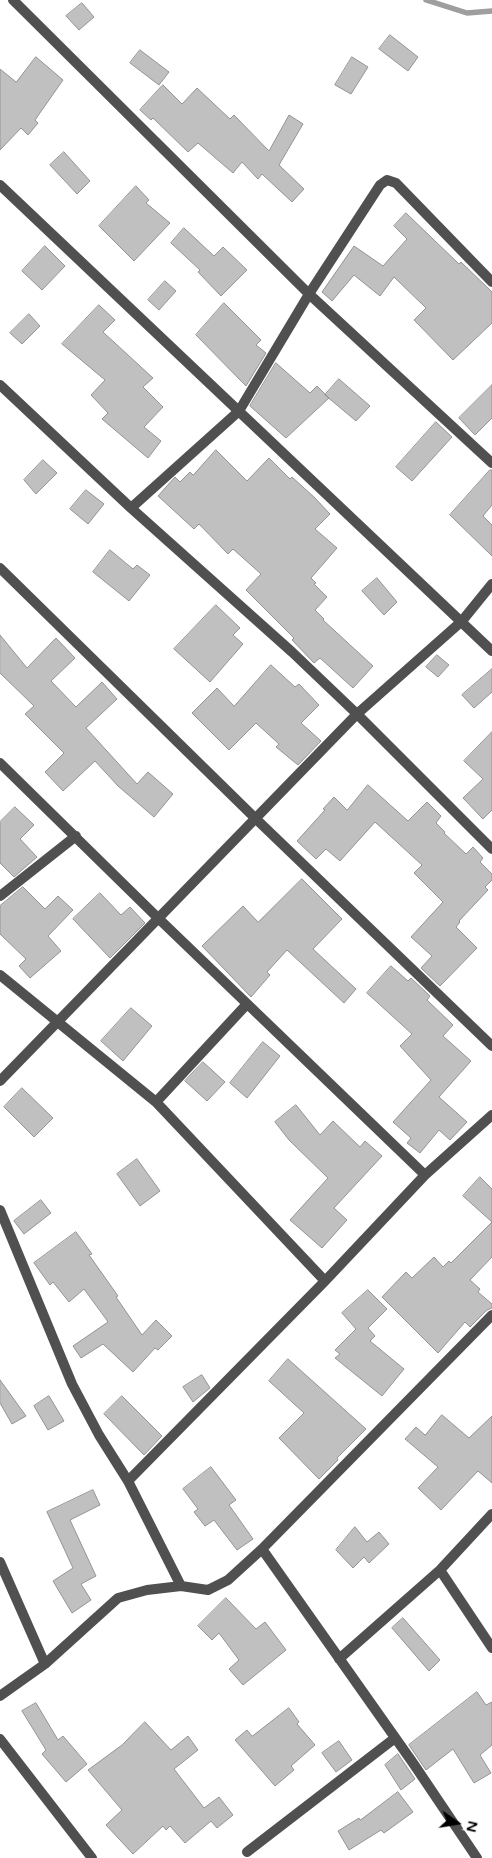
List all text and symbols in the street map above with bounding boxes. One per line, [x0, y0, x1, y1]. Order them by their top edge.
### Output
north arrow [432, 1798, 482, 1848]
text: N [463, 1819, 482, 1834]

